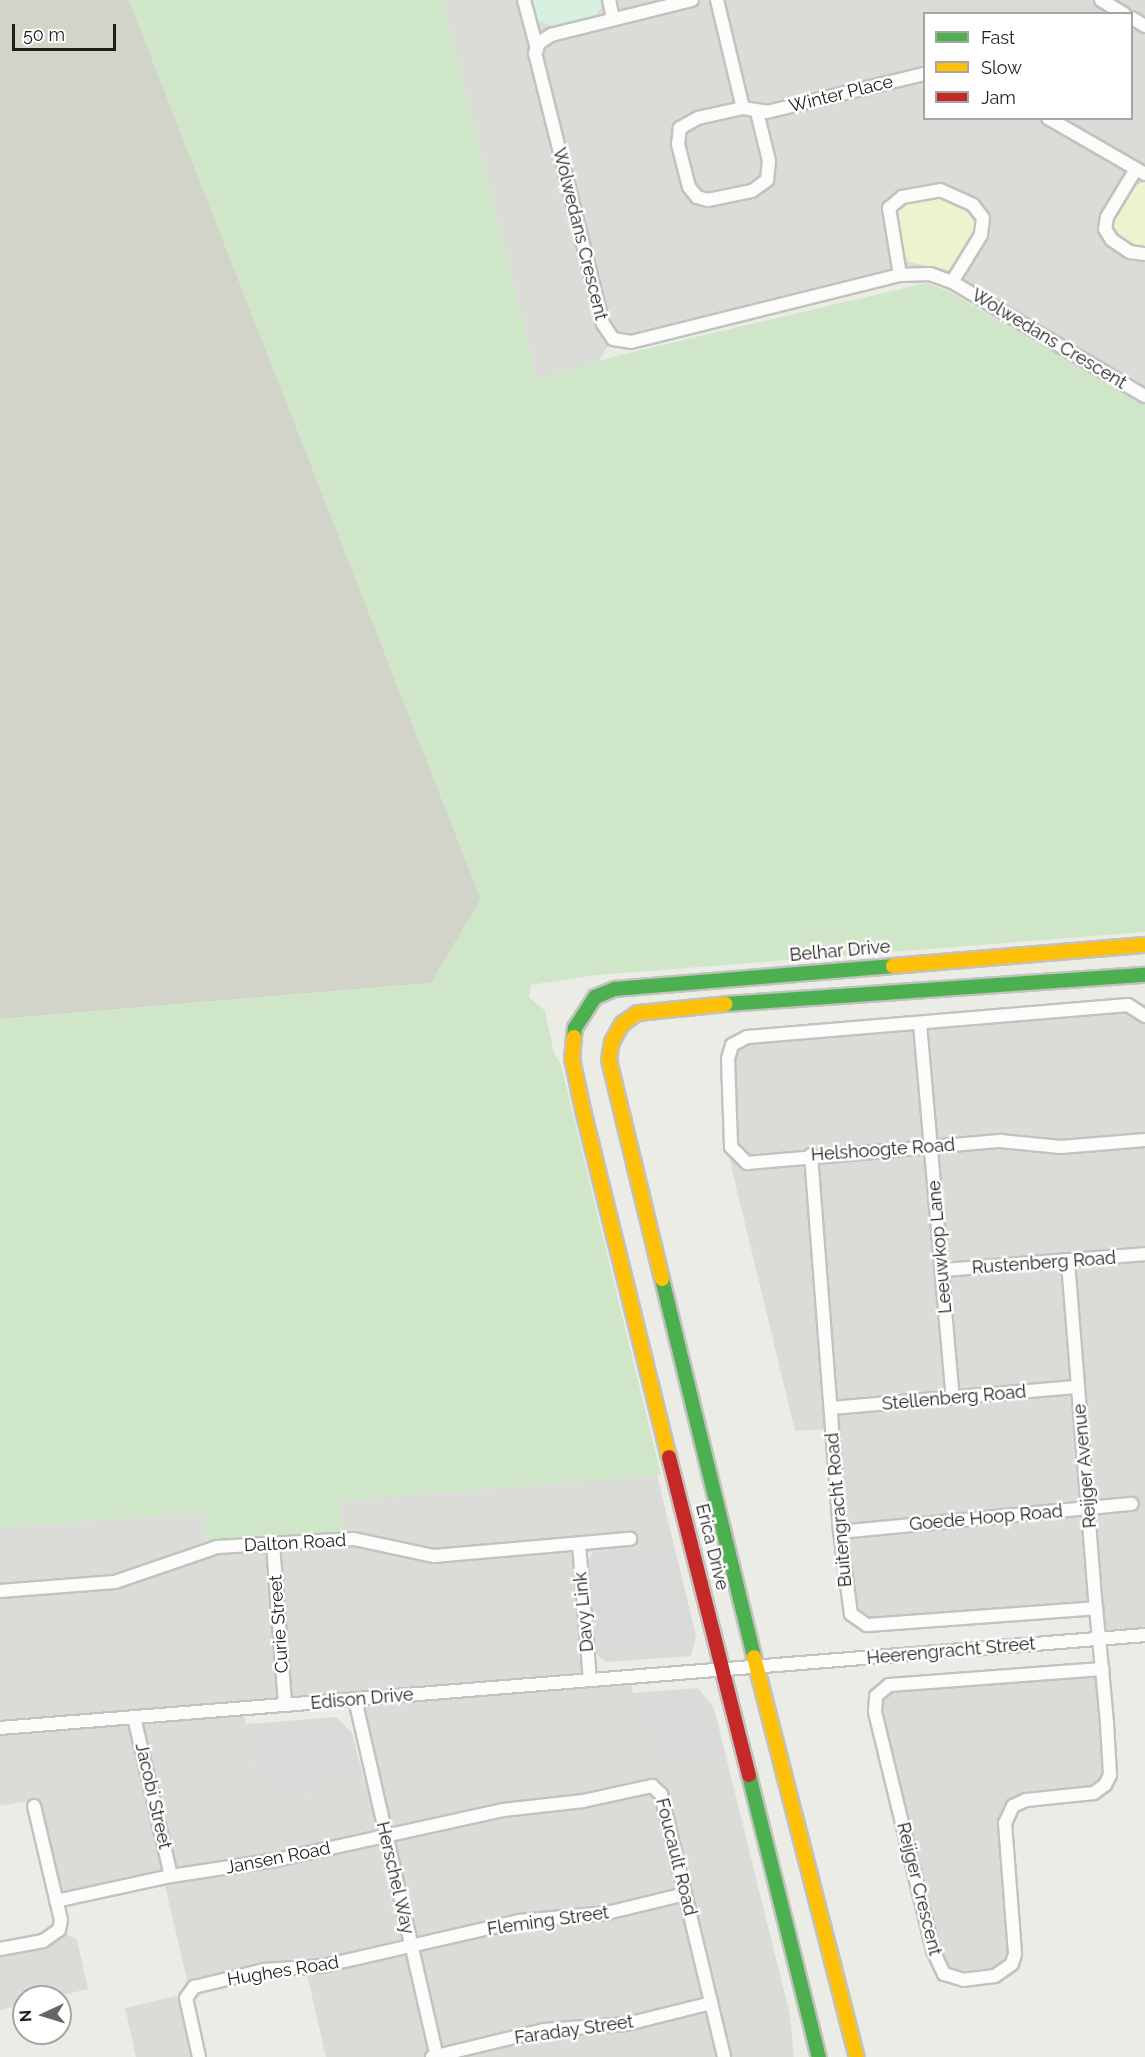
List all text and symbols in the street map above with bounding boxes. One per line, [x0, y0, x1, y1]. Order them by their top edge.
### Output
scale bar [15, 12, 118, 50]
legend [923, 12, 1133, 120]
text: 50 m [23, 24, 65, 45]
text: Fast [981, 27, 1015, 48]
text: Slow [981, 57, 1022, 78]
street label: Winter Place [787, 71, 895, 117]
text: Jam [981, 87, 1016, 108]
street label: Wolwedans Crescent [548, 146, 612, 322]
street label: Wolwedans Crescent [968, 284, 1130, 394]
street label: Belhar Drive [788, 936, 892, 966]
street label: Helshoogte Road [810, 1134, 956, 1166]
street label: Leeuwkop Lane [923, 1180, 957, 1314]
street label: Rustenberg Road [971, 1247, 1117, 1279]
street label: Stellenberg Road [881, 1381, 1027, 1415]
street label: Reijger Avenue [1069, 1402, 1101, 1530]
street label: Buitengracht Road [821, 1432, 857, 1588]
street label: Goede Hoop Road [908, 1501, 1064, 1535]
street label: Erica Drive [691, 1502, 733, 1592]
street label: Dalton Road [243, 1530, 347, 1556]
street label: Davy Link [570, 1571, 598, 1653]
street label: Curie Street [265, 1574, 293, 1674]
street label: Heerengracht Street [866, 1633, 1036, 1669]
street label: Edison Drive [310, 1684, 414, 1714]
street label: Jacobi Street [130, 1741, 176, 1851]
street label: Foucault Road [651, 1796, 701, 1918]
street label: Herschel Way [371, 1819, 419, 1937]
street label: Reijger Crescent [892, 1820, 946, 1958]
street label: Jansen Road [224, 1837, 332, 1879]
street label: Fleming Street [486, 1902, 610, 1940]
street label: Hughes Road [226, 1952, 340, 1990]
north arrow [12, 1985, 72, 2045]
text: N [16, 2009, 35, 2023]
street label: Faraday Street [513, 2011, 635, 2049]

